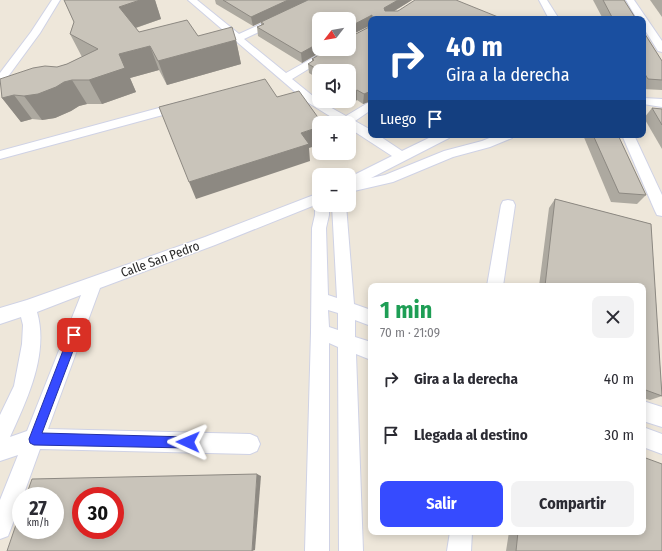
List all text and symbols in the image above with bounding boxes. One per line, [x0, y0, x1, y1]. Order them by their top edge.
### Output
north arrow [312, 12, 356, 56]
map controls [312, 12, 356, 212]
text: 40 m [446, 30, 503, 63]
icon: right [380, 32, 432, 84]
button: sound [312, 64, 356, 108]
text: Gira a la derecha [446, 64, 570, 86]
icon: arrive [424, 108, 446, 130]
text: Luego [380, 110, 416, 128]
button: + [312, 116, 356, 160]
button: − [312, 168, 356, 212]
street label: Calle San Pedro [119, 238, 201, 280]
text: 1 min [380, 296, 432, 324]
button: close [592, 296, 634, 338]
pin [57, 318, 91, 352]
icon: arrive [63, 324, 85, 346]
text: 70 m · 21:09 [380, 325, 440, 340]
icon: right [380, 368, 402, 390]
text: Gira a la derecha [414, 370, 518, 388]
text: 40 m [604, 370, 634, 388]
position arrow [167, 421, 209, 463]
icon: arrive [380, 424, 402, 446]
text: Llegada al destino [414, 426, 528, 444]
text: 30 m [604, 426, 634, 444]
button: Salir [380, 481, 503, 527]
button: Compartir [511, 481, 634, 527]
speed limit sign: 30 [72, 487, 124, 539]
text: 27 [29, 496, 47, 520]
text: km/h [27, 517, 49, 529]

